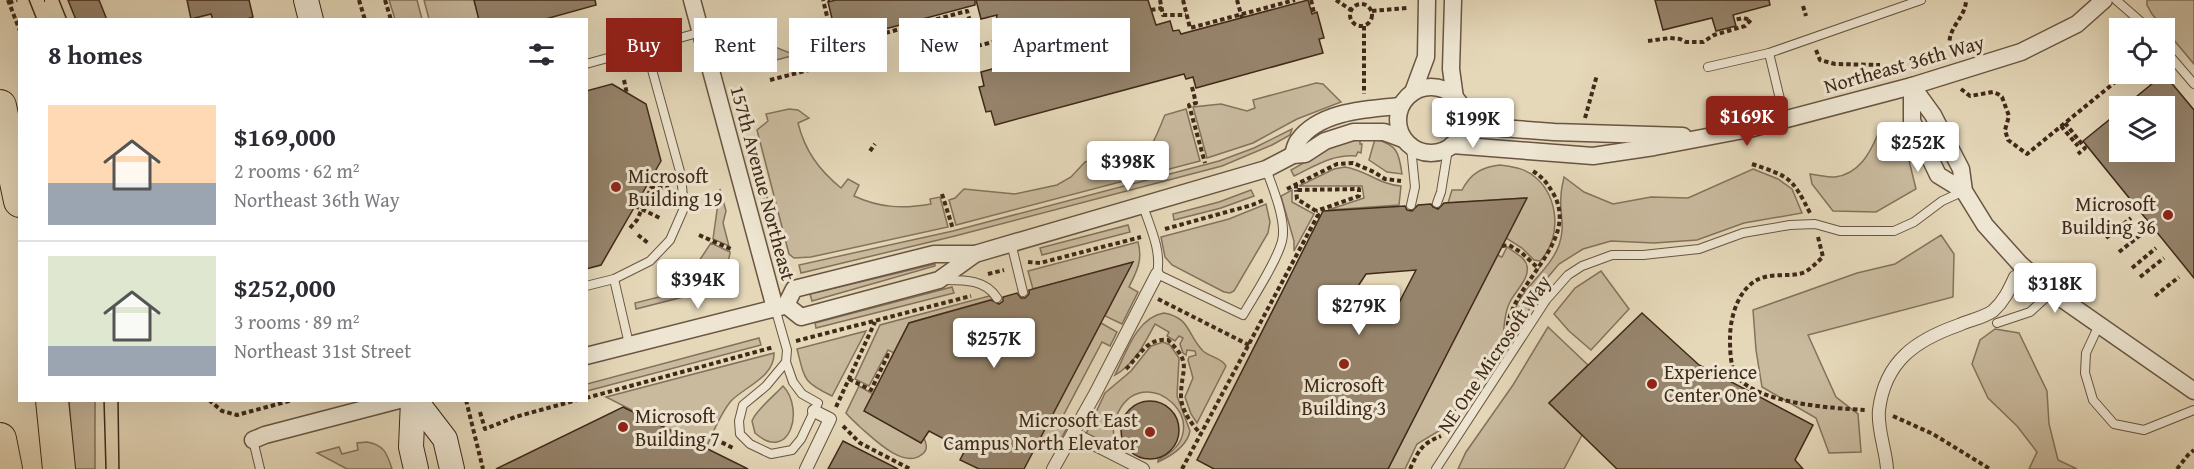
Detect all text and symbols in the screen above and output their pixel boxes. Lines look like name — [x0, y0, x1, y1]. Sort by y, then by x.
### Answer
chip: Buy — [606, 18, 682, 72]
chip: Rent — [694, 18, 777, 72]
chip: Filters — [789, 18, 887, 72]
chip: New — [899, 18, 980, 72]
chip: Apartment — [992, 18, 1130, 72]
map controls — [2109, 18, 2175, 162]
button: locate — [2109, 18, 2175, 84]
street label: Northeast 36th Way — [1820, 27, 1988, 100]
text: 8 homes — [48, 35, 143, 74]
icon: filters — [525, 38, 558, 71]
street label: 157th Avenue Northeast — [723, 82, 804, 284]
pin: $169K — [1705, 96, 1789, 147]
button: layers — [2109, 96, 2175, 162]
pin: $199K — [1431, 98, 1515, 149]
text: $169K — [1720, 101, 1774, 130]
text: $199K — [1446, 103, 1500, 132]
text: $169,000 — [234, 117, 336, 156]
pin: $252K — [1876, 122, 1960, 173]
text: $252K — [1891, 127, 1945, 156]
icon: home — [96, 129, 168, 201]
pin: $398K — [1086, 141, 1170, 192]
text: $398K — [1101, 146, 1155, 175]
text: 2 rooms · 62 m² — [234, 156, 360, 185]
place label: Microsoft Building 19 — [628, 161, 723, 213]
marker: Microsoft Building 19 — [609, 180, 623, 194]
text: Northeast 36th Way — [234, 185, 400, 214]
place label: Microsoft Building 36 — [2061, 189, 2156, 241]
marker: Microsoft Building 36 — [2161, 208, 2175, 222]
pin: $394K — [656, 259, 740, 310]
pin: $318K — [2013, 263, 2097, 314]
text: $394K — [671, 264, 725, 293]
text: $252,000 — [234, 268, 336, 307]
text: $318K — [2028, 268, 2082, 297]
street label: NE One Microsoft Way — [1430, 269, 1557, 439]
icon: home — [96, 280, 168, 352]
pin: $279K — [1317, 285, 1401, 336]
text: $279K — [1332, 290, 1386, 319]
text: 3 rooms · 89 m² — [234, 307, 360, 336]
pin: $257K — [952, 318, 1036, 369]
text: $257K — [967, 323, 1021, 352]
text: Northeast 31st Street — [234, 336, 411, 365]
marker: Microsoft Building 3 — [1337, 357, 1351, 371]
place label: Experience Center One — [1664, 357, 1757, 409]
place label: Microsoft Building 3 — [1302, 370, 1386, 422]
marker: Experience Center One — [1645, 377, 1659, 391]
place label: Microsoft Building 7 — [635, 401, 720, 453]
place label: Microsoft East Campus North Elevator — [944, 405, 1138, 457]
marker: Microsoft Building 7 — [616, 420, 630, 434]
marker: Microsoft East Campus North Elevator — [1143, 425, 1157, 439]

